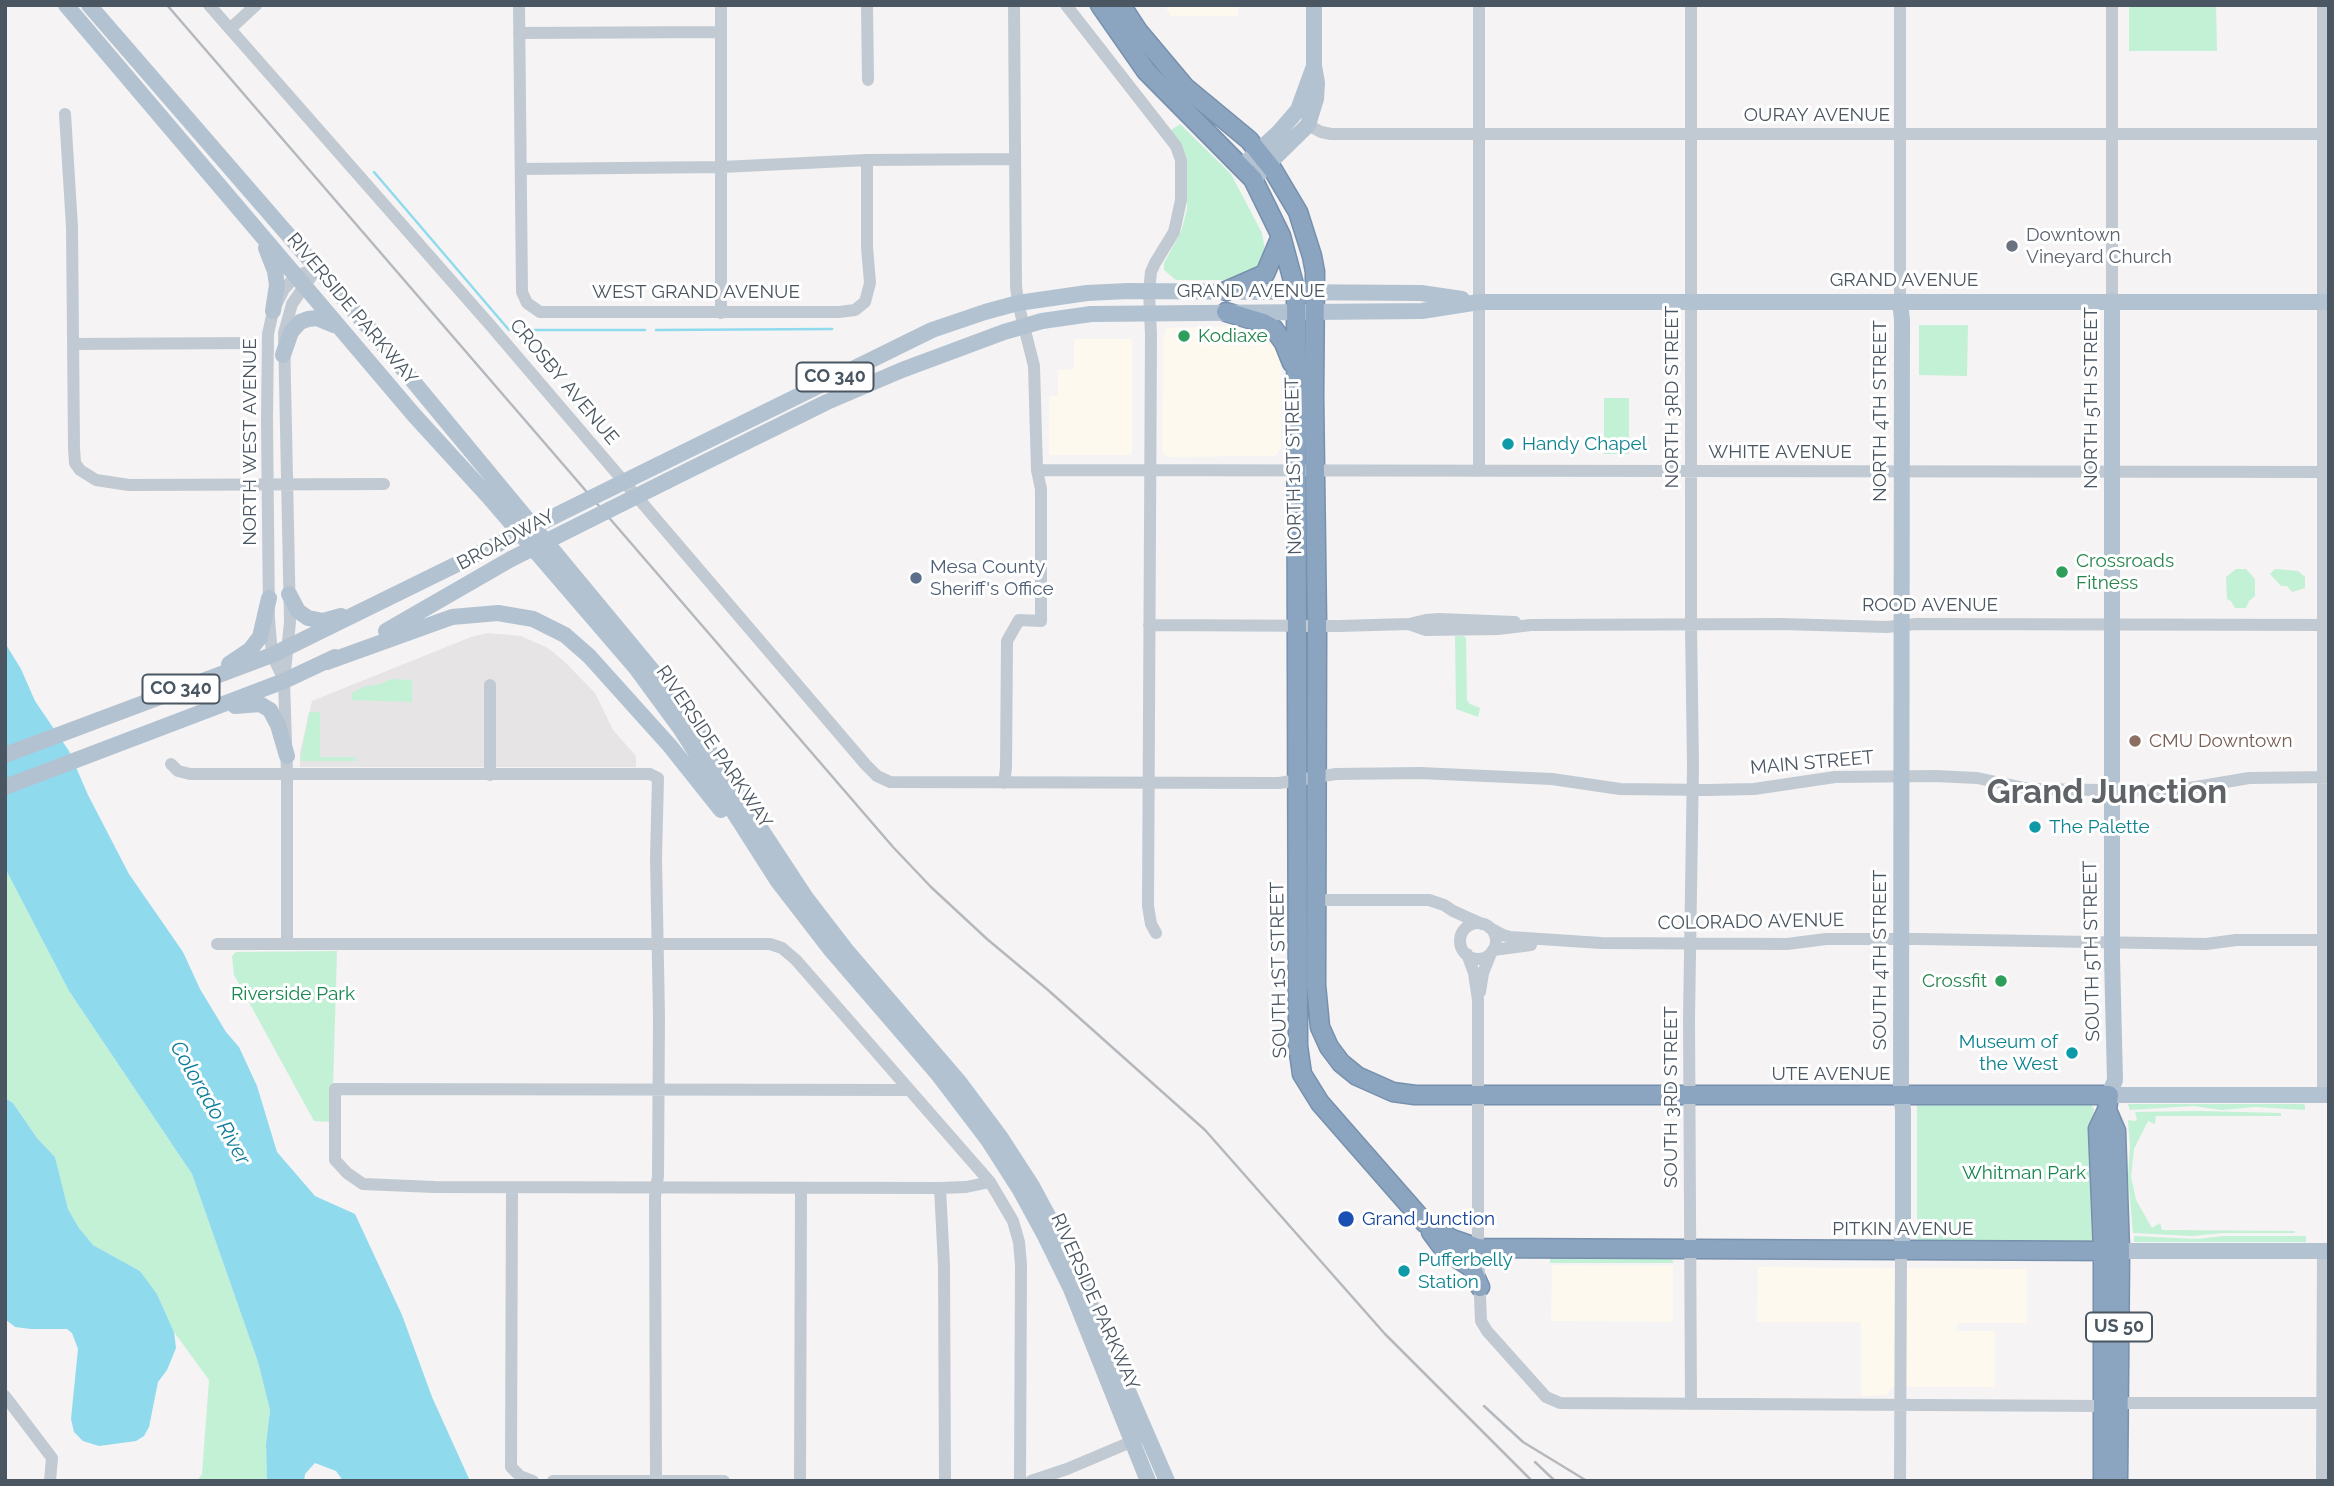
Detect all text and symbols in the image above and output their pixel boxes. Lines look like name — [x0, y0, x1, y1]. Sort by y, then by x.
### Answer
street label: OURAY AVENUE — [1744, 104, 1890, 126]
place label: Downtown Vineyard Church — [2026, 224, 2172, 268]
street label: RIVERSIDE PARKWAY — [282, 228, 422, 390]
marker: Downtown Vineyard Church — [2004, 238, 2020, 254]
street label: GRAND AVENUE — [1830, 269, 1978, 291]
street label: GRAND AVENUE — [1177, 280, 1325, 302]
street label: WEST GRAND AVENUE — [592, 281, 800, 303]
street label: NORTH 3RD STREET — [1661, 306, 1683, 488]
street label: NORTH 5TH STREET — [2080, 307, 2102, 489]
street label: CROSBY AVENUE — [505, 314, 623, 450]
street label: NORTH 4TH STREET — [1869, 320, 1891, 502]
place label: Kodiaxe — [1198, 325, 1268, 347]
marker: Kodiaxe — [1176, 328, 1192, 344]
street label: NORTH WEST AVENUE — [239, 338, 261, 546]
road number: CO 340 — [796, 362, 874, 391]
street label: NORTH 1ST STREET — [1281, 377, 1307, 555]
place label: Handy Chapel — [1522, 433, 1647, 455]
marker: Handy Chapel — [1500, 436, 1516, 452]
street label: WHITE AVENUE — [1708, 441, 1852, 463]
street label: BROADWAY — [453, 505, 559, 575]
place label: Crossroads Fitness — [2076, 550, 2174, 594]
place label: Mesa County Sheriff's Office — [930, 556, 1054, 600]
marker: Crossroads Fitness — [2054, 564, 2070, 580]
marker: Mesa County Sheriff's Office — [908, 570, 924, 586]
street label: ROOD AVENUE — [1862, 594, 1998, 616]
street label: RIVERSIDE PARKWAY — [651, 661, 777, 833]
road number: CO 340 — [142, 674, 220, 704]
place label: CMU Downtown — [2149, 730, 2293, 752]
marker: CMU Downtown — [2127, 733, 2143, 749]
street label: MAIN STREET — [1749, 746, 1875, 780]
district label: Grand Junction — [1987, 773, 2227, 813]
place label: The Palette — [2049, 816, 2150, 838]
marker: The Palette — [2027, 819, 2043, 835]
street label: SOUTH 5TH STREET — [2079, 860, 2105, 1042]
street label: SOUTH 4TH STREET — [1869, 870, 1891, 1050]
street label: SOUTH 1ST STREET — [1266, 881, 1292, 1059]
street label: COLORADO AVENUE — [1658, 909, 1844, 935]
place label: Crossfit — [1922, 970, 1987, 992]
marker: Crossfit — [1993, 973, 2009, 989]
park label: Riverside Park — [231, 983, 355, 1005]
street label: SOUTH 3RD STREET — [1660, 1006, 1682, 1188]
place label: Museum of the West — [1959, 1031, 2058, 1075]
water label: Colorado River — [164, 1037, 256, 1169]
marker: Museum of the West — [2064, 1045, 2080, 1061]
street label: UTE AVENUE — [1771, 1063, 1891, 1085]
park label: Whitman Park — [1962, 1162, 2086, 1184]
place label: Grand Junction — [1362, 1208, 1495, 1230]
marker: Grand Junction — [1336, 1209, 1356, 1229]
street label: RIVERSIDE PARKWAY — [1046, 1210, 1144, 1394]
street label: PITKIN AVENUE — [1832, 1218, 1974, 1240]
place label: Pufferbelly Station — [1418, 1249, 1513, 1293]
marker: Pufferbelly Station — [1396, 1263, 1412, 1279]
road number: US 50 — [2086, 1312, 2152, 1342]

